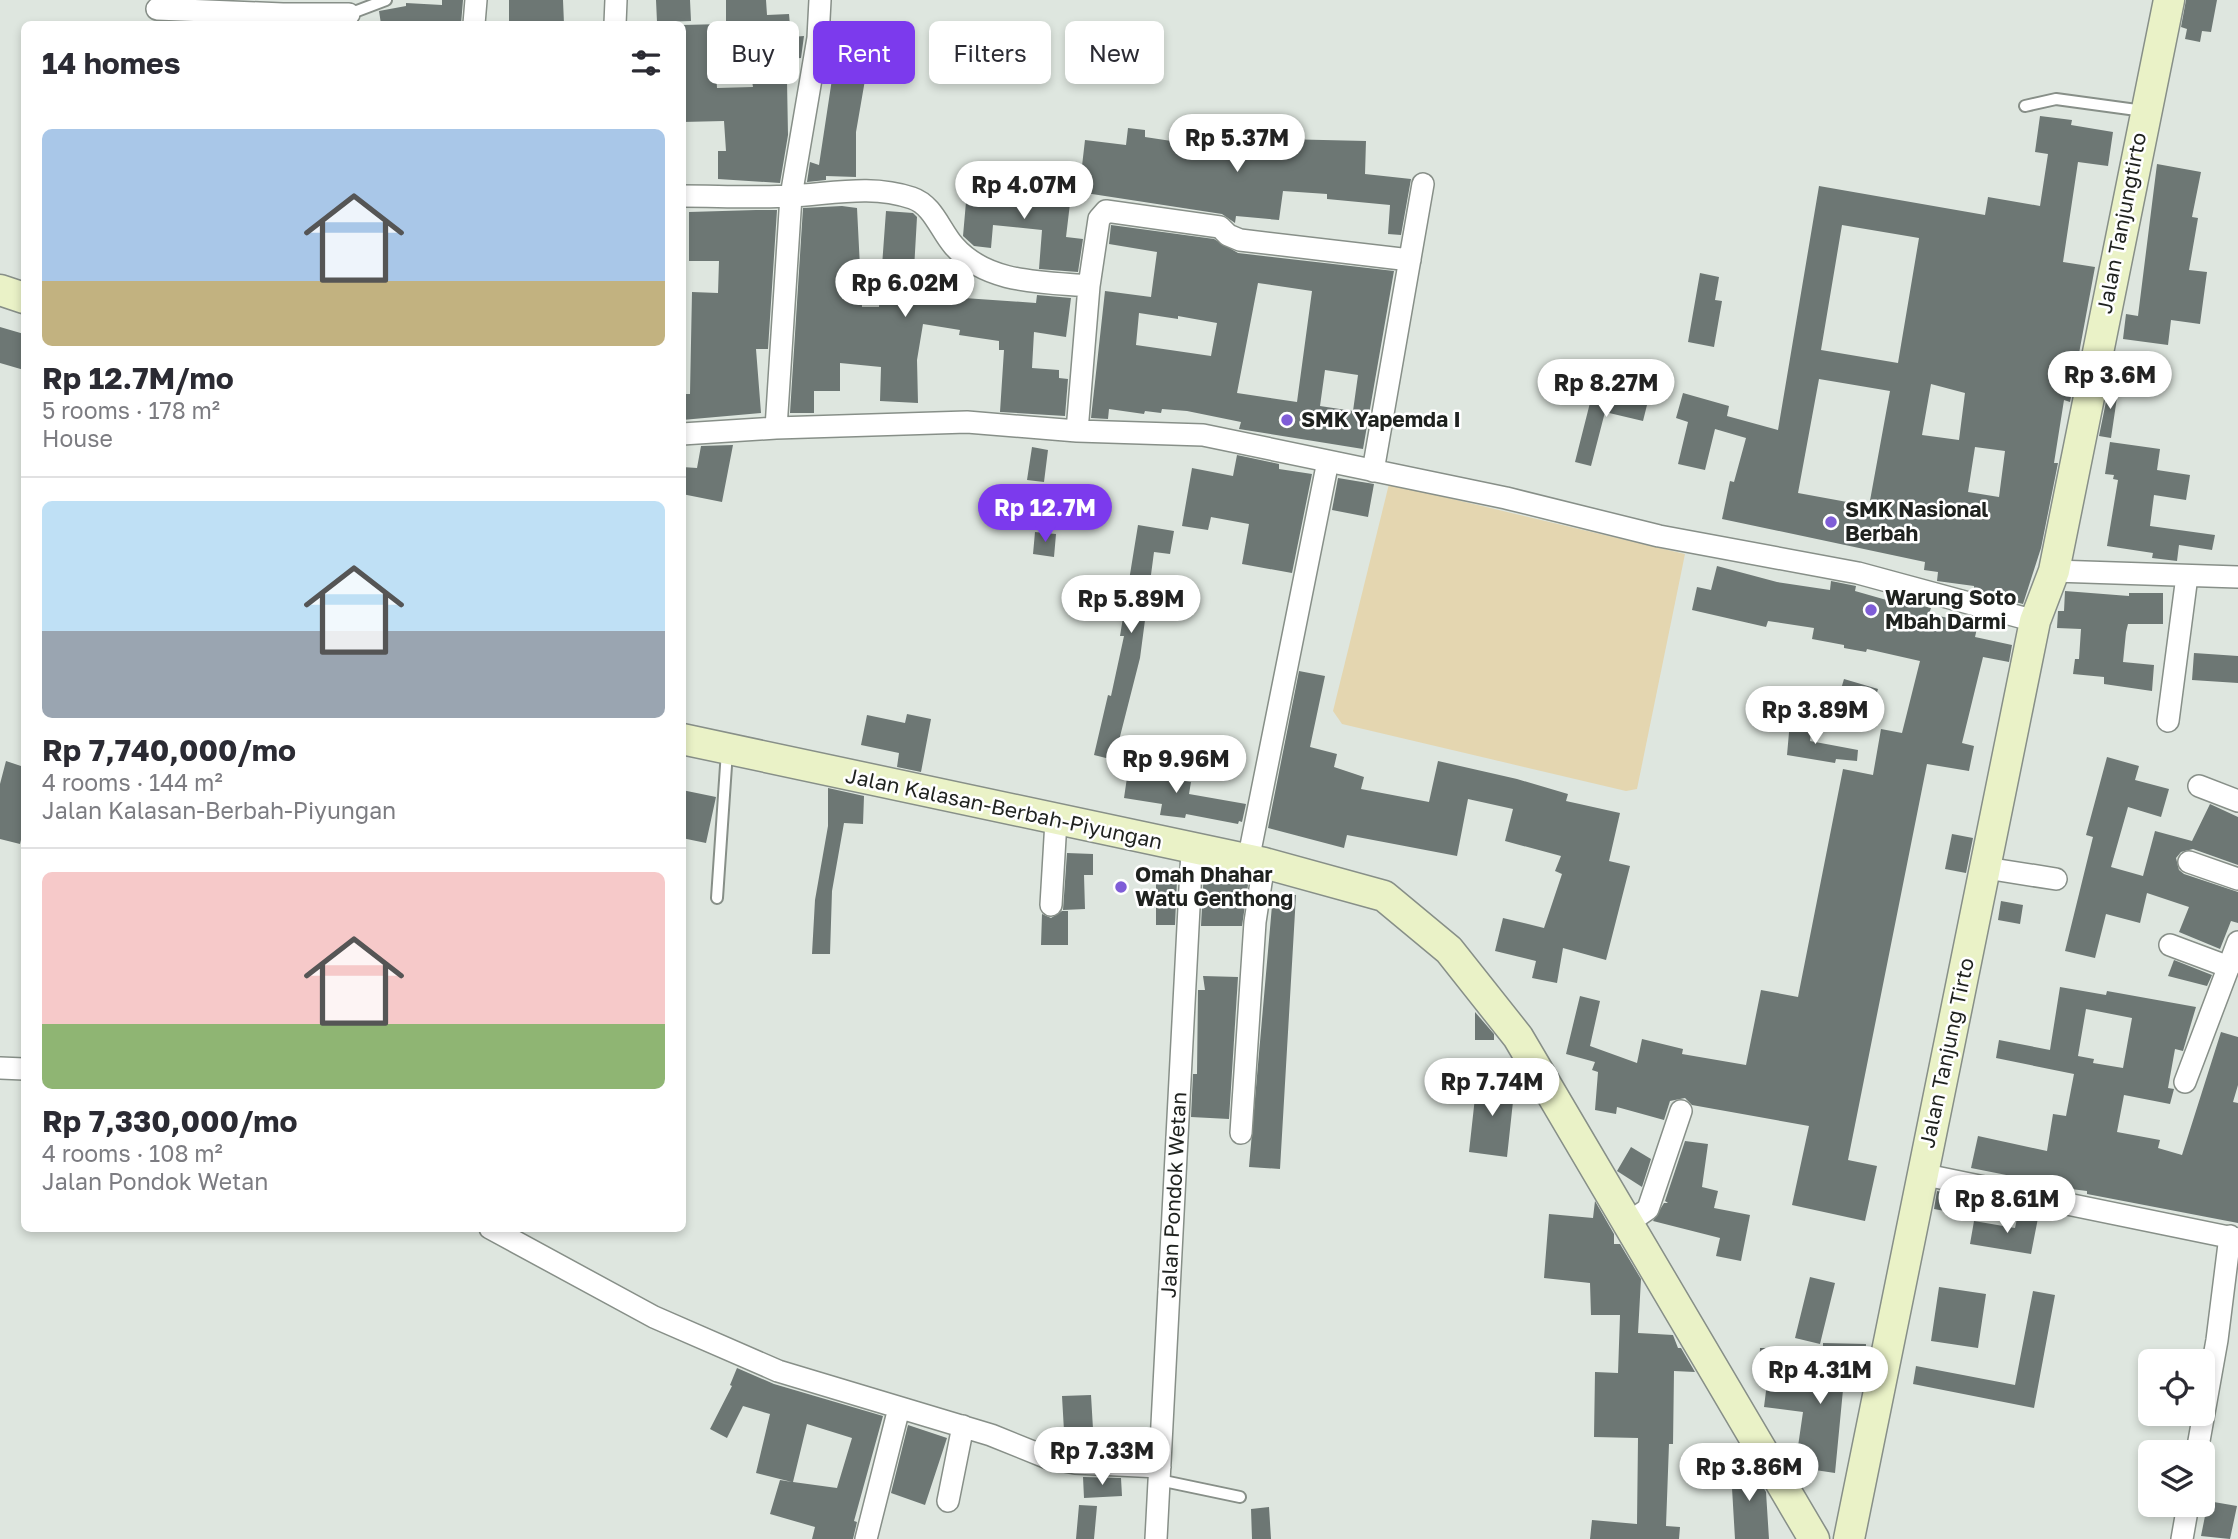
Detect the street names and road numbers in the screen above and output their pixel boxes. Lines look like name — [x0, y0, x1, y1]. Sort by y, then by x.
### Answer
street label: Jalan Tanjungtirto — [2091, 130, 2151, 316]
street label: Jalan Kalasan-Berbah-Piyungan — [843, 762, 1165, 854]
street label: Jalan Tanjung Tirto — [1913, 955, 1979, 1150]
street label: Jalan Pondok Wetan — [1155, 1091, 1191, 1299]

